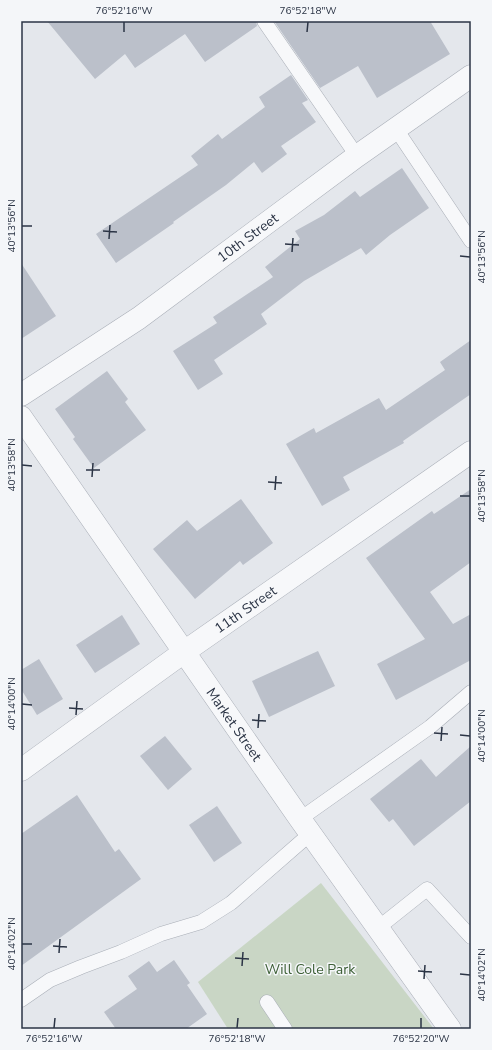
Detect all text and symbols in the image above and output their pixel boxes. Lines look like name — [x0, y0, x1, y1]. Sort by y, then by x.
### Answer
text: 76°52'16"W — [96, 4, 152, 18]
text: 76°52'18"W — [280, 4, 336, 18]
text: 40°13'56"N — [5, 199, 19, 253]
street label: 10th Street — [213, 209, 282, 267]
text: 40°13'56"N — [475, 230, 489, 284]
text: 40°13'58"N — [5, 438, 19, 492]
text: 40°13'58"N — [475, 469, 489, 523]
street label: 11th Street — [211, 581, 280, 638]
text: 40°14'00"N — [5, 677, 19, 731]
street label: Market Street — [202, 684, 266, 765]
text: 40°14'00"N — [475, 709, 489, 763]
text: 40°14'02"N — [5, 917, 19, 971]
text: 40°14'02"N — [475, 948, 489, 1002]
park label: Will Cole Park — [265, 960, 356, 979]
text: 76°52'16"W — [26, 1032, 82, 1046]
text: 76°52'18"W — [209, 1032, 265, 1046]
text: 76°52'20"W — [393, 1032, 449, 1046]

